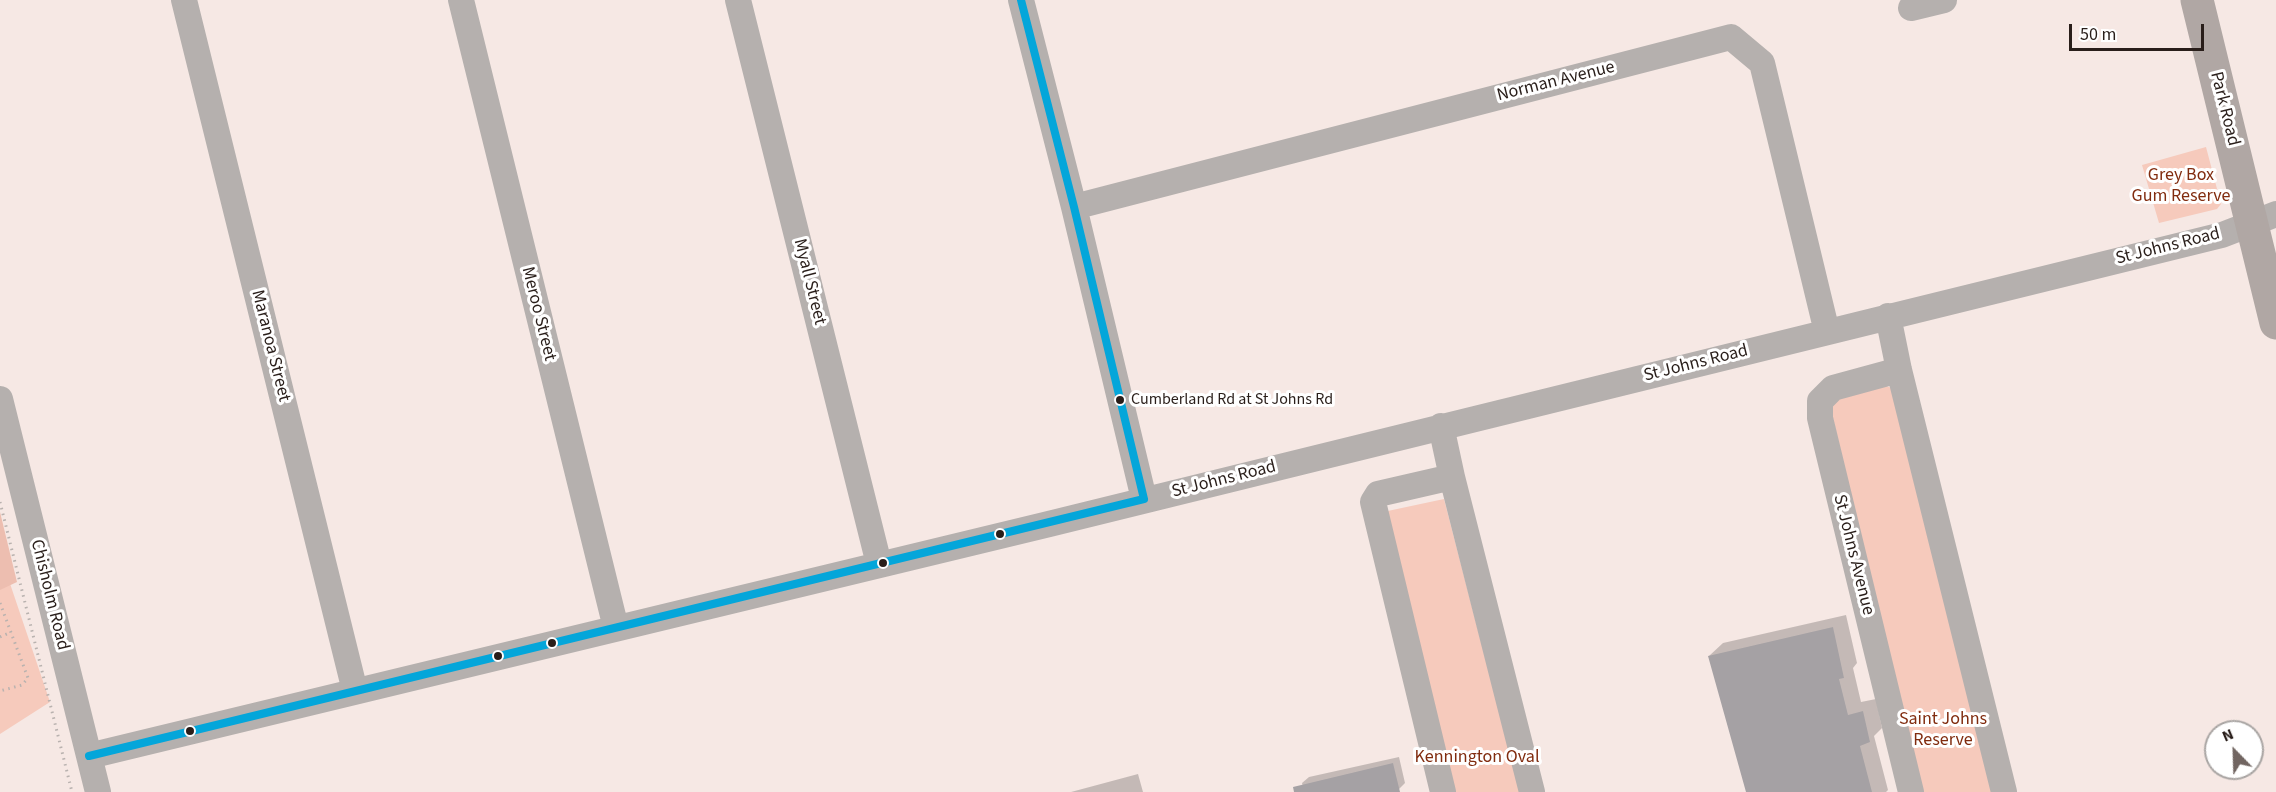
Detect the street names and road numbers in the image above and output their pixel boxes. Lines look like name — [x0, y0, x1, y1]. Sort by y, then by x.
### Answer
street label: Norman Avenue — [1495, 57, 1617, 107]
street label: Park Road — [2204, 70, 2244, 148]
street label: St Johns Road — [2114, 224, 2222, 270]
street label: Myall Street — [788, 237, 830, 327]
street label: Meroo Street — [516, 265, 560, 363]
street label: Maranoa Street — [246, 288, 294, 404]
street label: St Johns Road — [1642, 341, 1750, 387]
street label: St Johns Road — [1170, 457, 1278, 503]
street label: St Johns Avenue — [1828, 492, 1878, 618]
street label: Chisholm Road — [25, 537, 73, 653]

